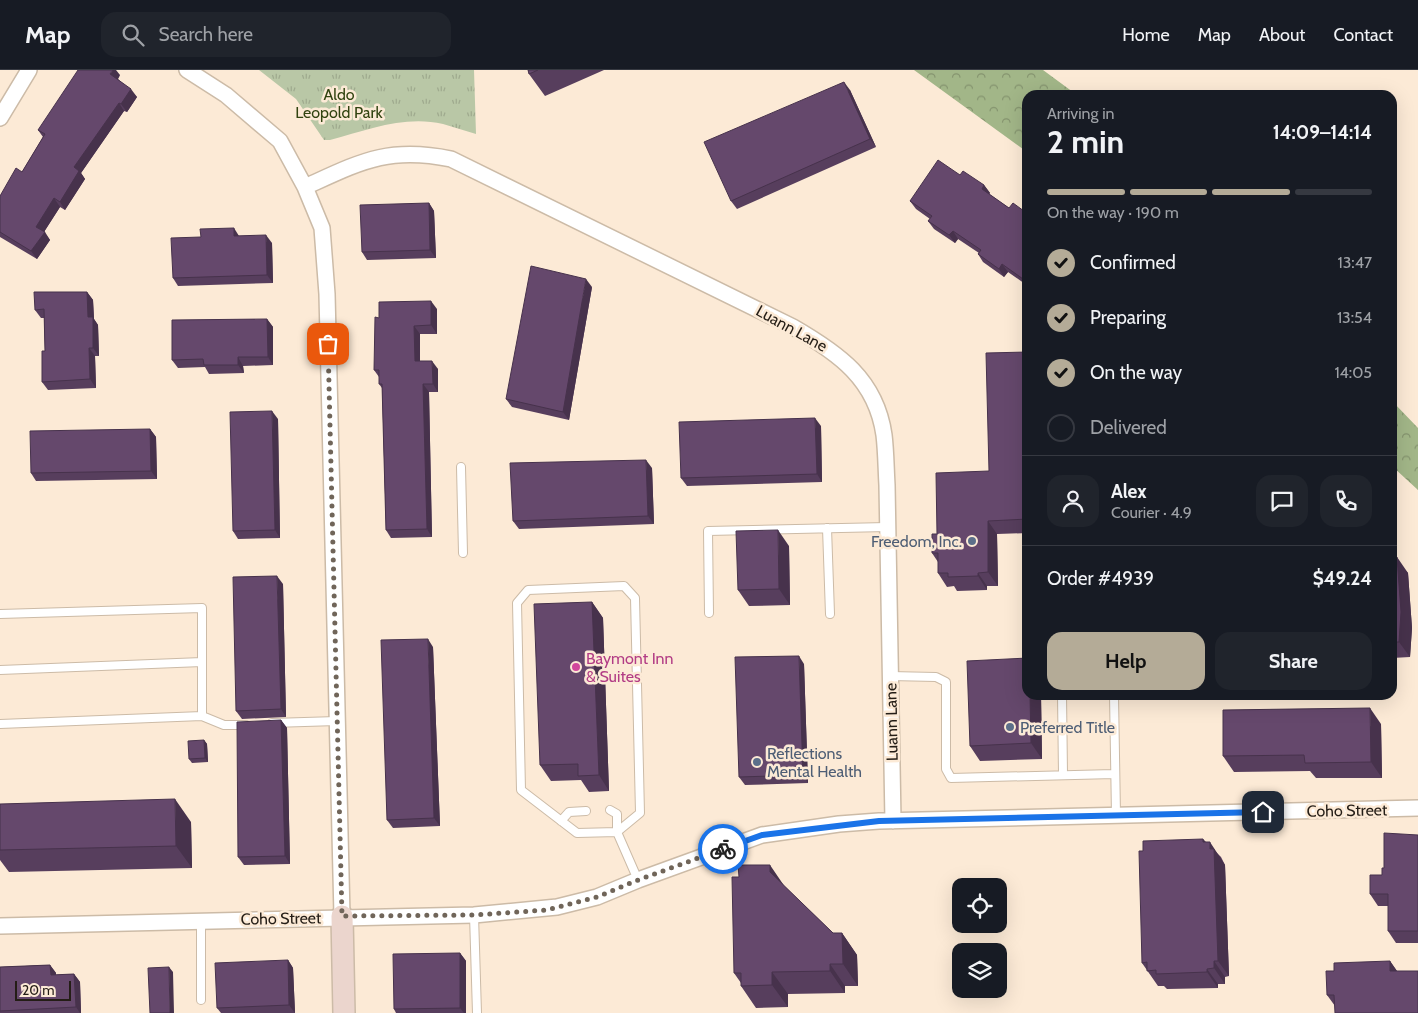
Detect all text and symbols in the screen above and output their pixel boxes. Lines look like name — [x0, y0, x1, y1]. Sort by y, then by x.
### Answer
search box — [101, 12, 451, 57]
text: Map — [25, 20, 71, 49]
icon: search — [119, 21, 147, 49]
text: Search here — [159, 23, 253, 46]
text: Home — [1122, 24, 1170, 46]
text: Map — [1198, 24, 1231, 46]
text: About — [1259, 24, 1305, 46]
text: Contact — [1333, 24, 1393, 46]
park label: Aldo Leopold Park — [295, 85, 384, 122]
text: Arriving in — [1047, 104, 1114, 123]
text: 14:09–14:14 — [1273, 121, 1372, 144]
text: 2 min — [1047, 122, 1124, 161]
text: On the way · 190 m — [1047, 203, 1179, 222]
icon: check — [1047, 249, 1075, 277]
text: Confirmed — [1090, 251, 1176, 274]
text: 13:47 — [1338, 253, 1372, 272]
street label: Luann Lane — [753, 301, 831, 356]
icon: check — [1047, 304, 1075, 332]
text: Preparing — [1090, 306, 1166, 329]
text: 13:54 — [1337, 308, 1372, 327]
pin — [307, 323, 349, 365]
icon: bag — [314, 330, 342, 358]
icon: check — [1047, 359, 1075, 387]
text: On the way — [1090, 361, 1182, 384]
text: 14:05 — [1334, 363, 1372, 382]
text: Delivered — [1090, 416, 1167, 439]
button: person — [1047, 475, 1099, 527]
button: chat — [1256, 475, 1308, 527]
button: phone — [1320, 475, 1372, 527]
text: Alex — [1111, 480, 1147, 503]
text: Courier · 4.9 — [1111, 503, 1192, 522]
place label: Freedom, Inc. — [871, 532, 962, 551]
marker: Freedom, Inc. — [966, 535, 978, 547]
text: Order #4939 — [1047, 567, 1154, 590]
text: $49.24 — [1313, 567, 1372, 590]
button: Help — [1047, 632, 1205, 690]
button: Share — [1215, 632, 1372, 690]
place label: Baymont Inn & Suites — [586, 649, 674, 686]
marker: Baymont Inn & Suites — [570, 661, 582, 673]
street label: Luann Lane — [881, 683, 902, 761]
place label: Preferred Title — [1020, 718, 1115, 737]
marker: Preferred Title — [1004, 721, 1016, 733]
place label: Reflections Mental Health — [767, 744, 862, 781]
marker: Reflections Mental Health — [751, 756, 763, 768]
pin — [1242, 791, 1284, 833]
icon: home — [1249, 798, 1277, 826]
street label: Coho Street — [1307, 800, 1388, 821]
courier — [698, 824, 748, 874]
icon: bike — [709, 835, 737, 863]
map controls — [952, 878, 1007, 998]
button: locate — [952, 878, 1007, 933]
street label: Coho Street — [241, 908, 322, 929]
button: layers — [952, 943, 1007, 998]
scale bar — [15, 978, 71, 1001]
text: 20 m — [22, 981, 55, 999]

